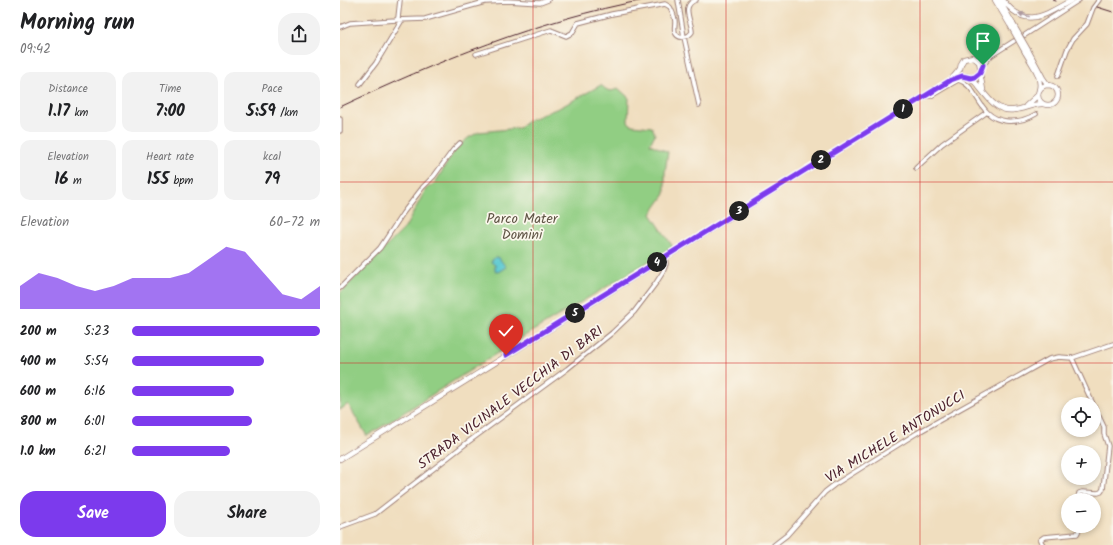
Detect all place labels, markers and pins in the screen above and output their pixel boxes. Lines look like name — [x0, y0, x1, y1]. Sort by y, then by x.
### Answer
pin — [966, 24, 1000, 65]
pin: 1 — [893, 99, 913, 119]
pin: 2 — [811, 150, 831, 170]
pin: 3 — [729, 201, 749, 221]
pin: 4 — [647, 252, 667, 272]
pin: 5 — [565, 303, 585, 323]
pin — [489, 314, 523, 355]

